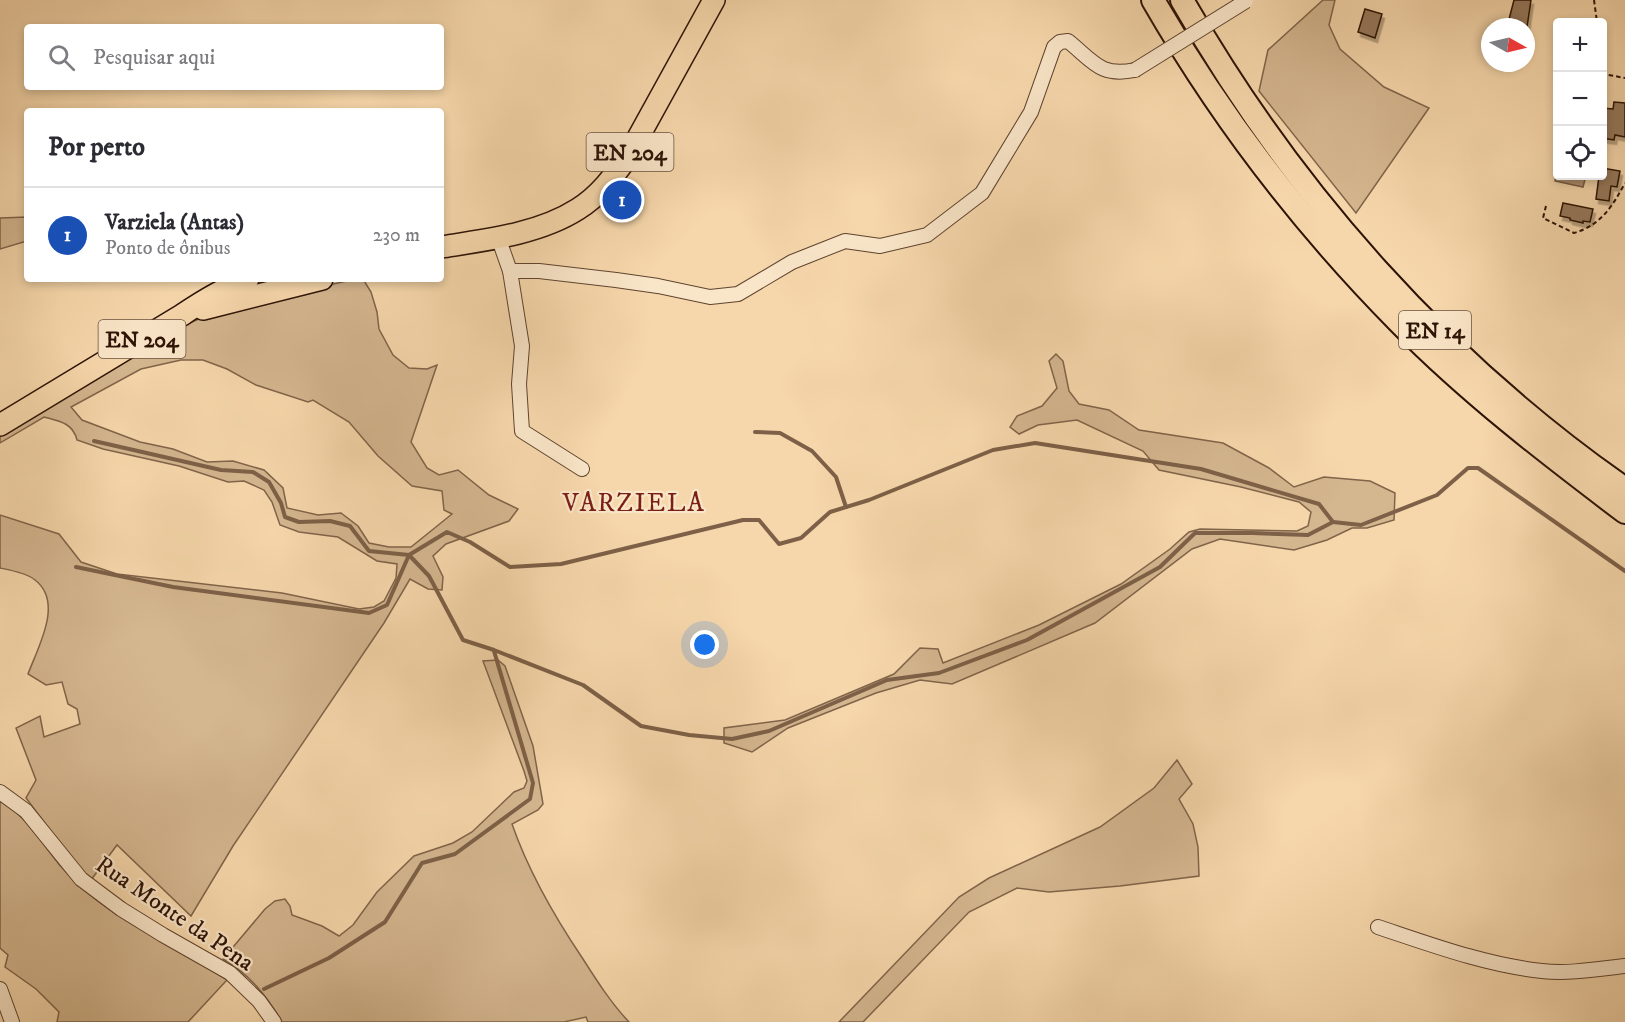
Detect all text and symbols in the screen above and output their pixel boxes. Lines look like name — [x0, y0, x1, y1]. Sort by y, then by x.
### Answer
north arrow — [1481, 18, 1535, 72]
map controls — [1553, 18, 1607, 180]
button: + — [1553, 18, 1607, 72]
search box — [24, 24, 444, 90]
icon: search — [45, 41, 78, 74]
text: Pesquisar aqui — [93, 44, 215, 71]
button: − — [1553, 72, 1607, 126]
button: locate — [1553, 126, 1607, 180]
text: Por perto — [48, 131, 145, 164]
road number: EN 204 — [586, 133, 674, 171]
pin: 1 — [602, 178, 642, 222]
text: Varziela (Antas) — [105, 209, 244, 236]
text: 1 — [64, 223, 71, 248]
text: 230 m — [373, 223, 420, 248]
text: Ponto de ônibus — [105, 236, 230, 261]
road number: EN 14 — [1399, 311, 1471, 349]
road number: EN 204 — [98, 320, 186, 358]
district label: VARZIELA — [562, 487, 705, 520]
your location — [690, 630, 719, 659]
street label: Rua Monte da Pena — [89, 850, 260, 978]

